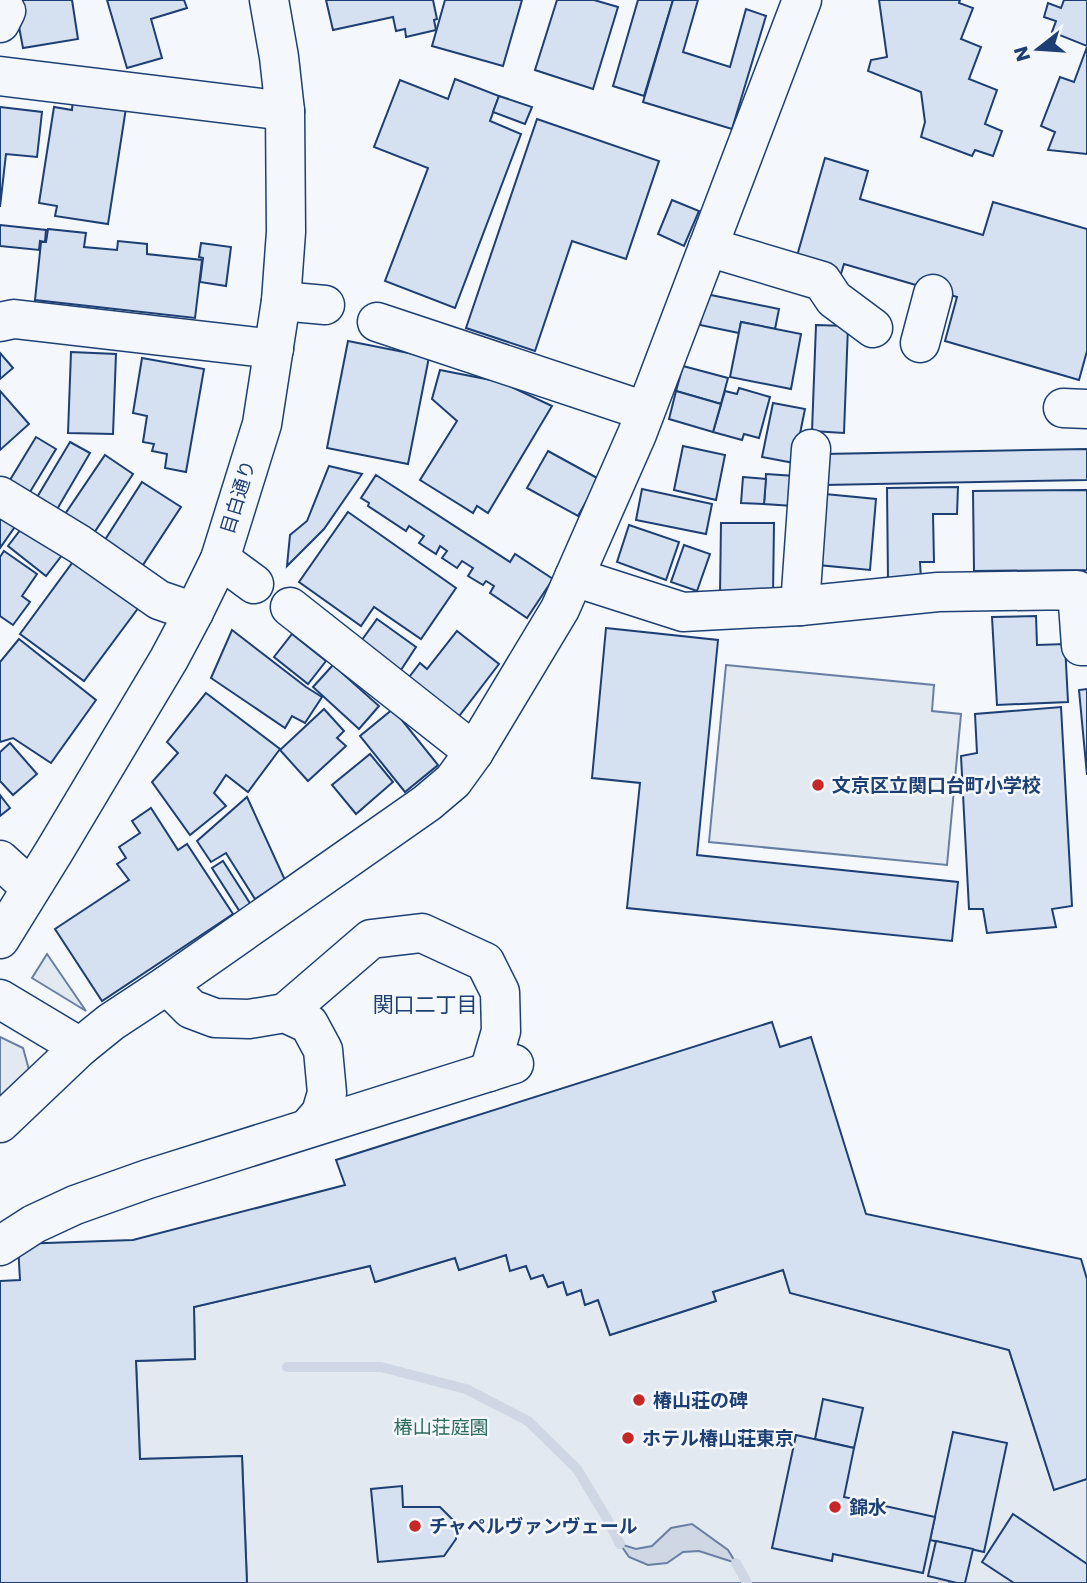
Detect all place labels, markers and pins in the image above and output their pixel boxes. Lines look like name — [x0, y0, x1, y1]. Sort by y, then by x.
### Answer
place label: 文京区立関口台町小学校 — [832, 772, 1041, 799]
marker: 文京区立関口台町小学校 — [810, 777, 826, 793]
place label: 椿山荘の碑 — [653, 1387, 748, 1414]
marker: 椿山荘の碑 — [631, 1392, 647, 1408]
place label: ホテル椿山荘東京 — [642, 1425, 794, 1452]
marker: ホテル椿山荘東京 — [620, 1430, 636, 1446]
place label: 錦水 — [849, 1494, 887, 1521]
marker: 錦水 — [827, 1499, 843, 1515]
place label: チャペルヴァンヴェール — [429, 1513, 638, 1540]
marker: チャペルヴァンヴェール — [407, 1518, 423, 1534]

